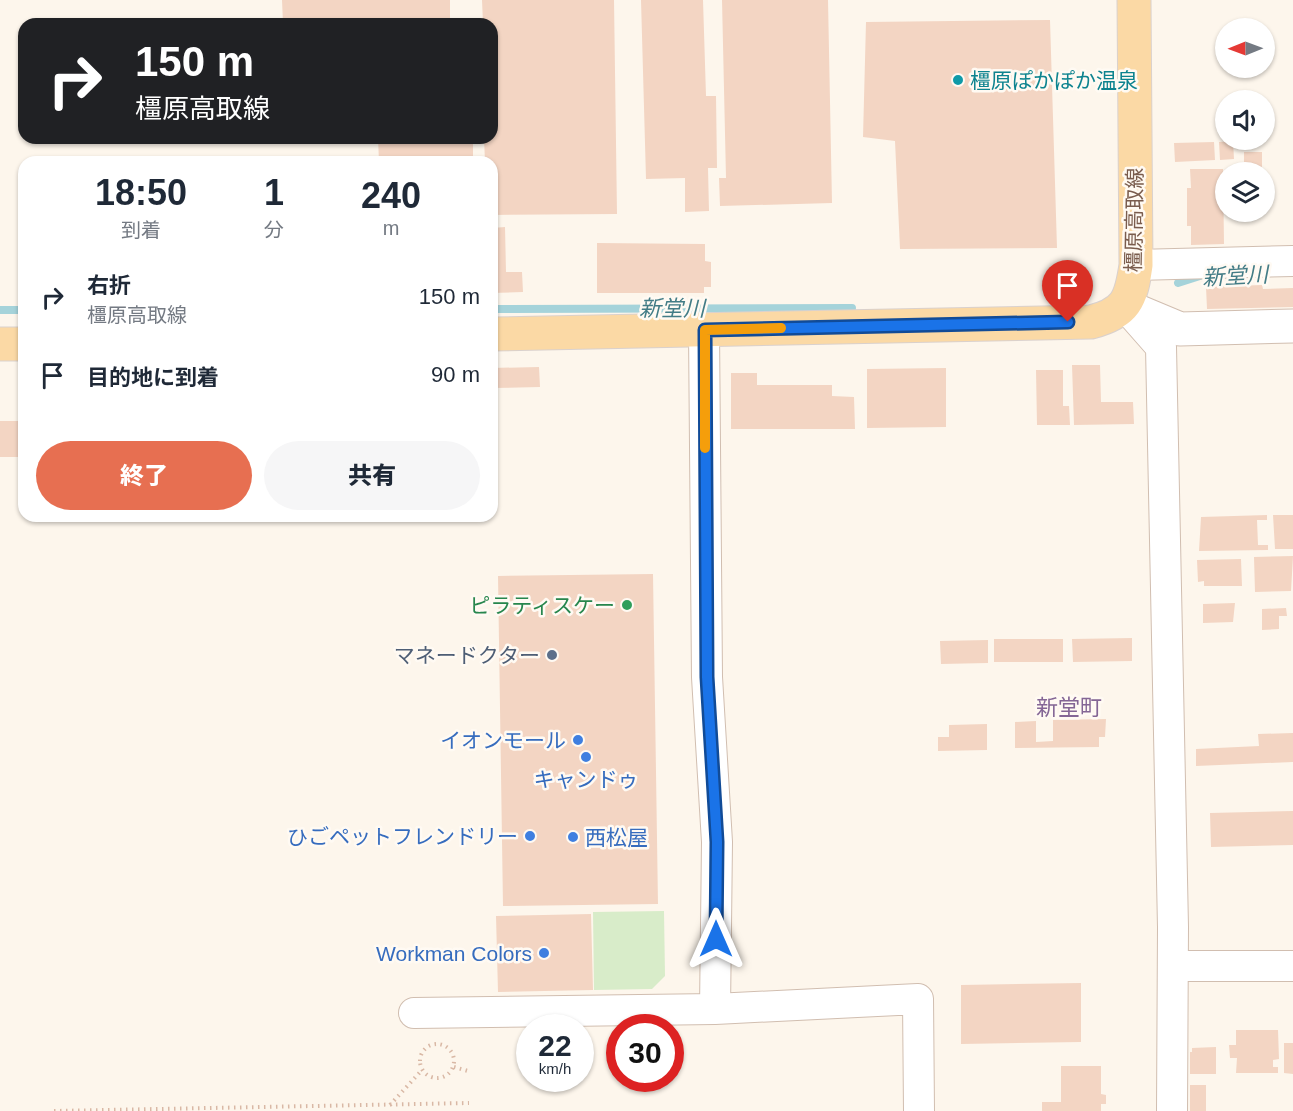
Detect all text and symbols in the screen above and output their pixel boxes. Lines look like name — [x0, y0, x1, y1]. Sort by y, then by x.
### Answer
north arrow — [1215, 18, 1275, 78]
map controls — [1215, 18, 1275, 222]
text: 150 m — [135, 38, 254, 85]
icon: right — [36, 42, 114, 120]
place label: 橿原ぽかぽか温泉 — [970, 69, 1138, 92]
marker: 橿原ぽかぽか温泉 — [951, 73, 965, 87]
button: sound — [1215, 90, 1275, 150]
text: 橿原高取線 — [135, 94, 270, 124]
button: layers — [1215, 162, 1275, 222]
street label: 橿原高取線 — [1122, 167, 1146, 273]
text: 18:50 — [95, 172, 187, 213]
text: 1 — [264, 172, 284, 213]
text: 240 — [361, 175, 421, 216]
text: m — [383, 217, 399, 239]
text: 到着 — [121, 219, 161, 241]
text: 分 — [264, 219, 284, 241]
pin — [1042, 260, 1093, 322]
water label: 新堂川 — [1201, 262, 1271, 290]
icon: arrive — [1051, 269, 1084, 302]
text: 右折 — [87, 273, 131, 298]
icon: right — [36, 281, 69, 314]
text: 150 m — [419, 284, 480, 309]
water label: 新堂川 — [639, 296, 707, 321]
text: 橿原高取線 — [87, 304, 187, 326]
icon: arrive — [36, 359, 69, 392]
text: 90 m — [431, 362, 480, 387]
text: 目的地に到着 — [87, 365, 219, 390]
button: 終了 — [36, 441, 252, 510]
button: 共有 — [264, 441, 480, 510]
place label: ピラティスケー — [469, 594, 615, 617]
marker: ピラティスケー — [620, 598, 634, 612]
place label: マネードクター — [394, 644, 540, 667]
marker: マネードクター — [545, 648, 559, 662]
district label: 新堂町 — [1036, 695, 1102, 720]
place label: イオンモール — [440, 729, 566, 752]
marker: イオンモール — [571, 733, 585, 747]
marker: キャンドゥ — [579, 750, 593, 764]
place label: キャンドゥ — [534, 768, 639, 791]
place label: ひごペットフレンドリー — [287, 825, 518, 848]
place label: 西松屋 — [585, 826, 648, 849]
marker: ひごペットフレンドリー — [523, 829, 537, 843]
marker: 西松屋 — [566, 830, 580, 844]
position arrow — [684, 907, 748, 971]
place label: Workman Colors — [376, 942, 532, 965]
marker: Workman Colors — [537, 946, 551, 960]
speed limit sign: 30 — [606, 1014, 684, 1092]
text: 22 — [538, 1029, 572, 1062]
text: km/h — [539, 1060, 571, 1077]

